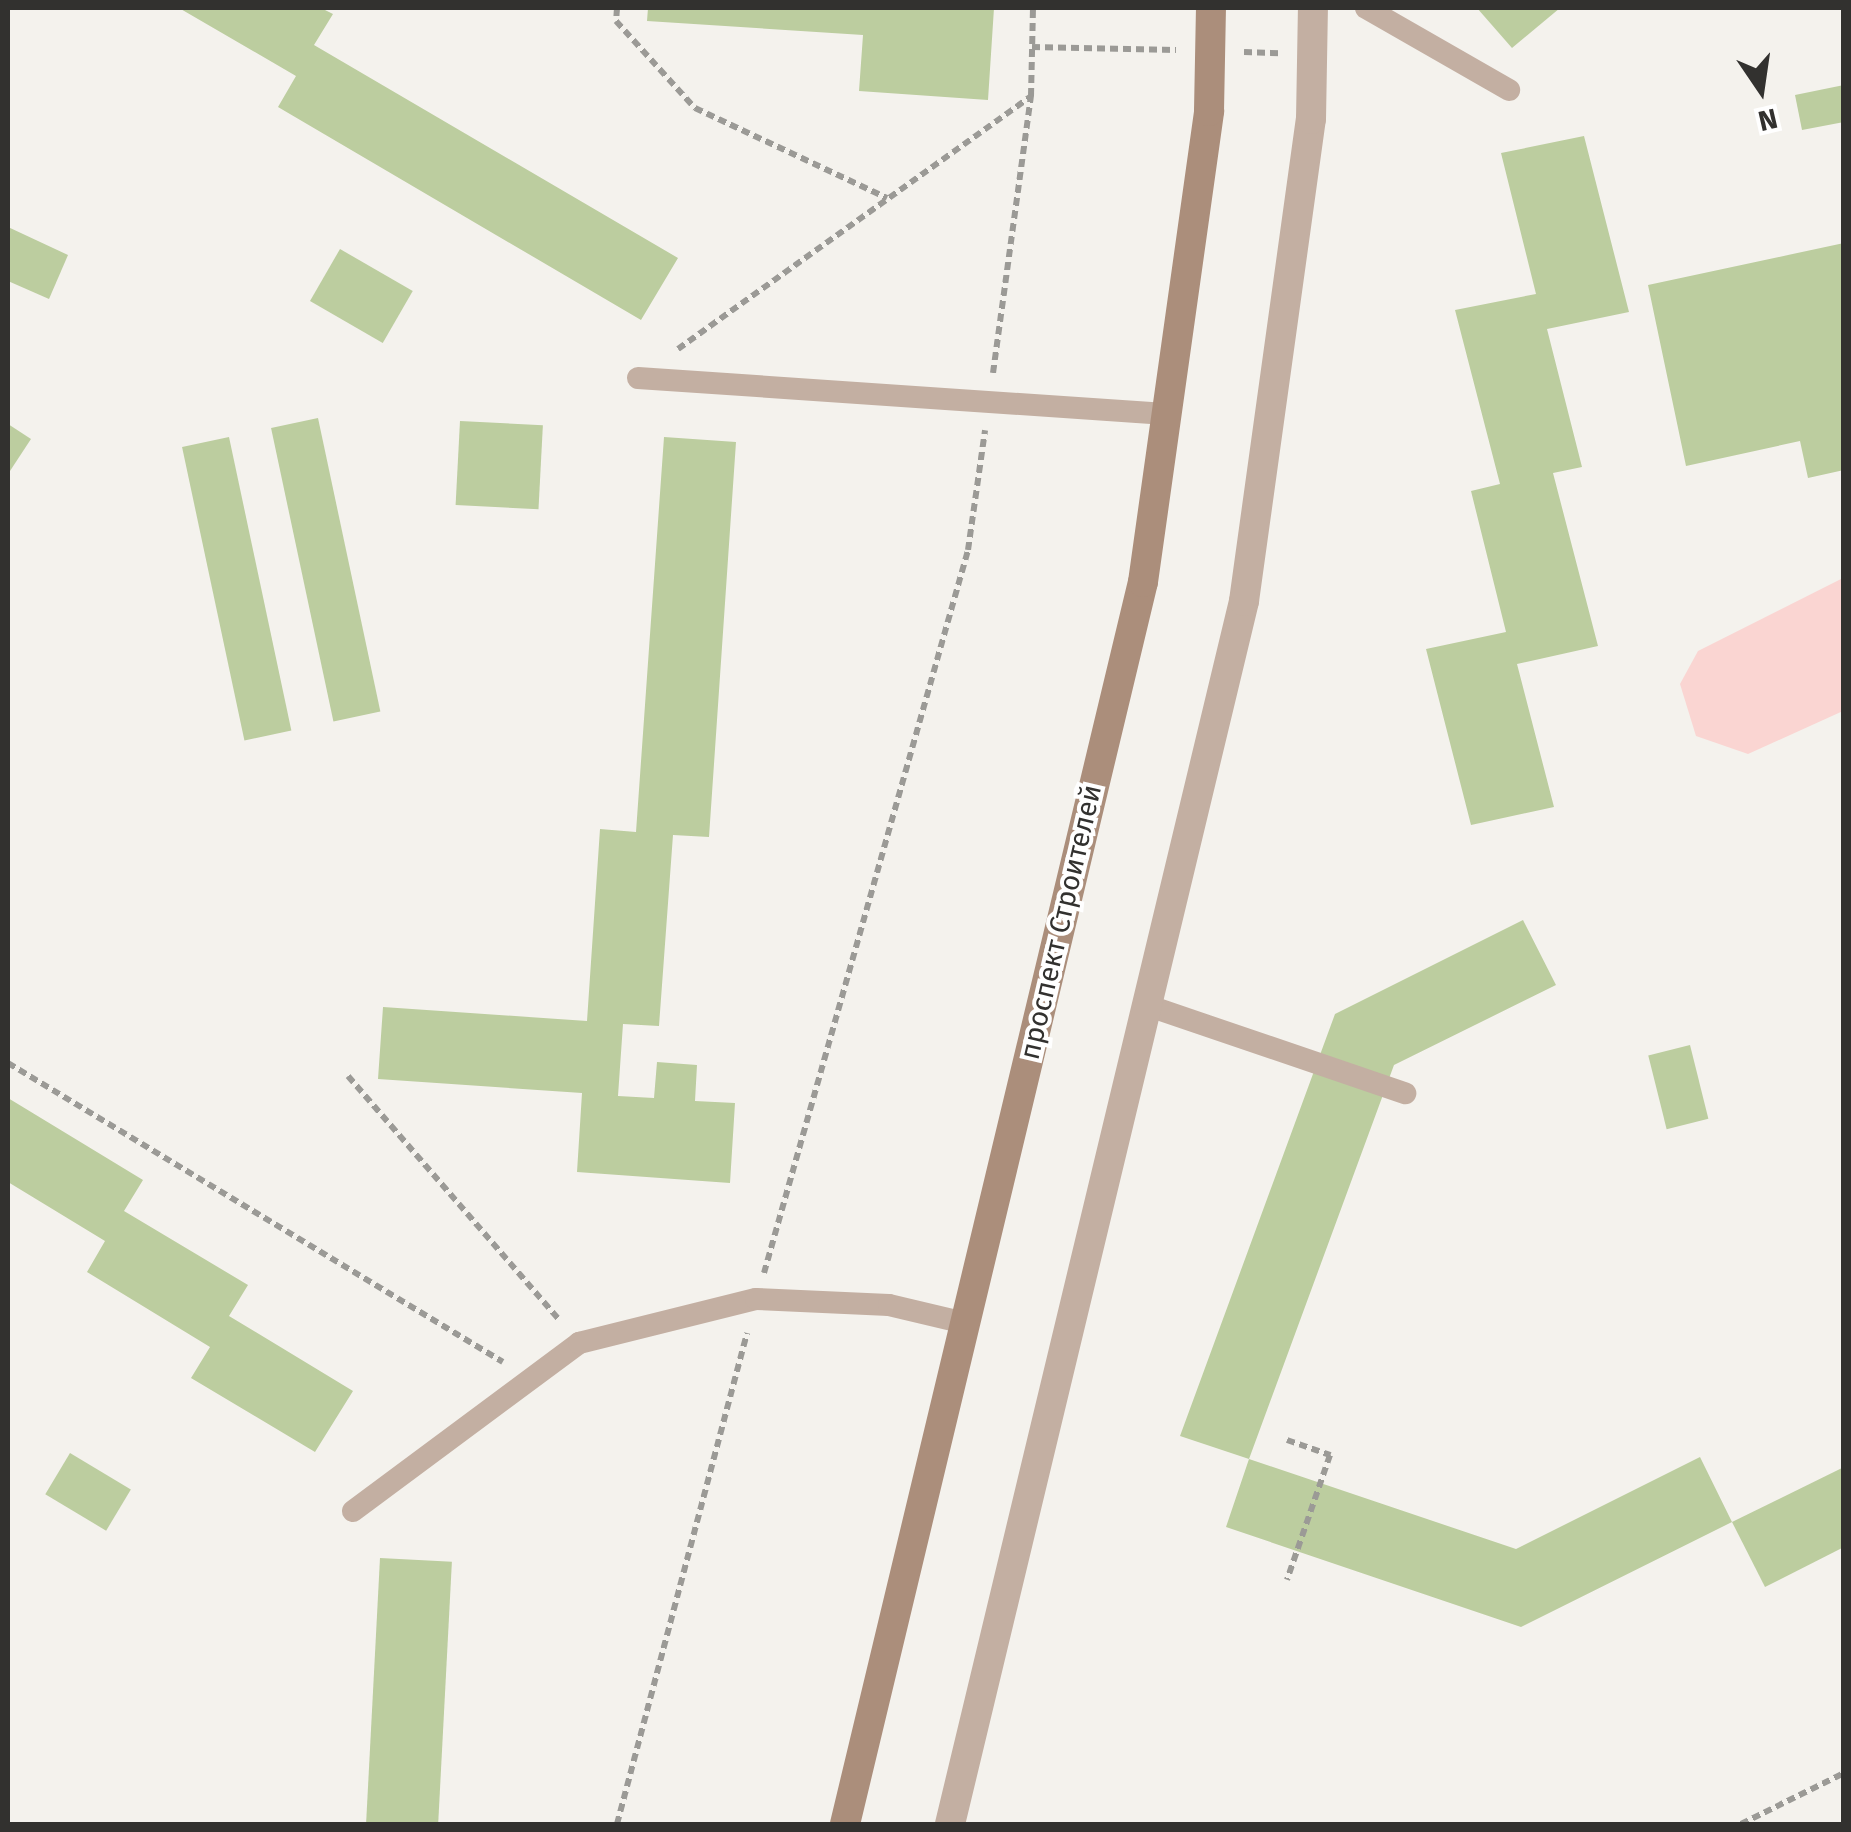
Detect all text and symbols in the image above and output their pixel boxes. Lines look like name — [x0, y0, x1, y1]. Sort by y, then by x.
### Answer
north arrow — [1711, 40, 1811, 140]
text: N — [1755, 102, 1781, 138]
street label: проспект Строителей — [1013, 781, 1109, 1063]

